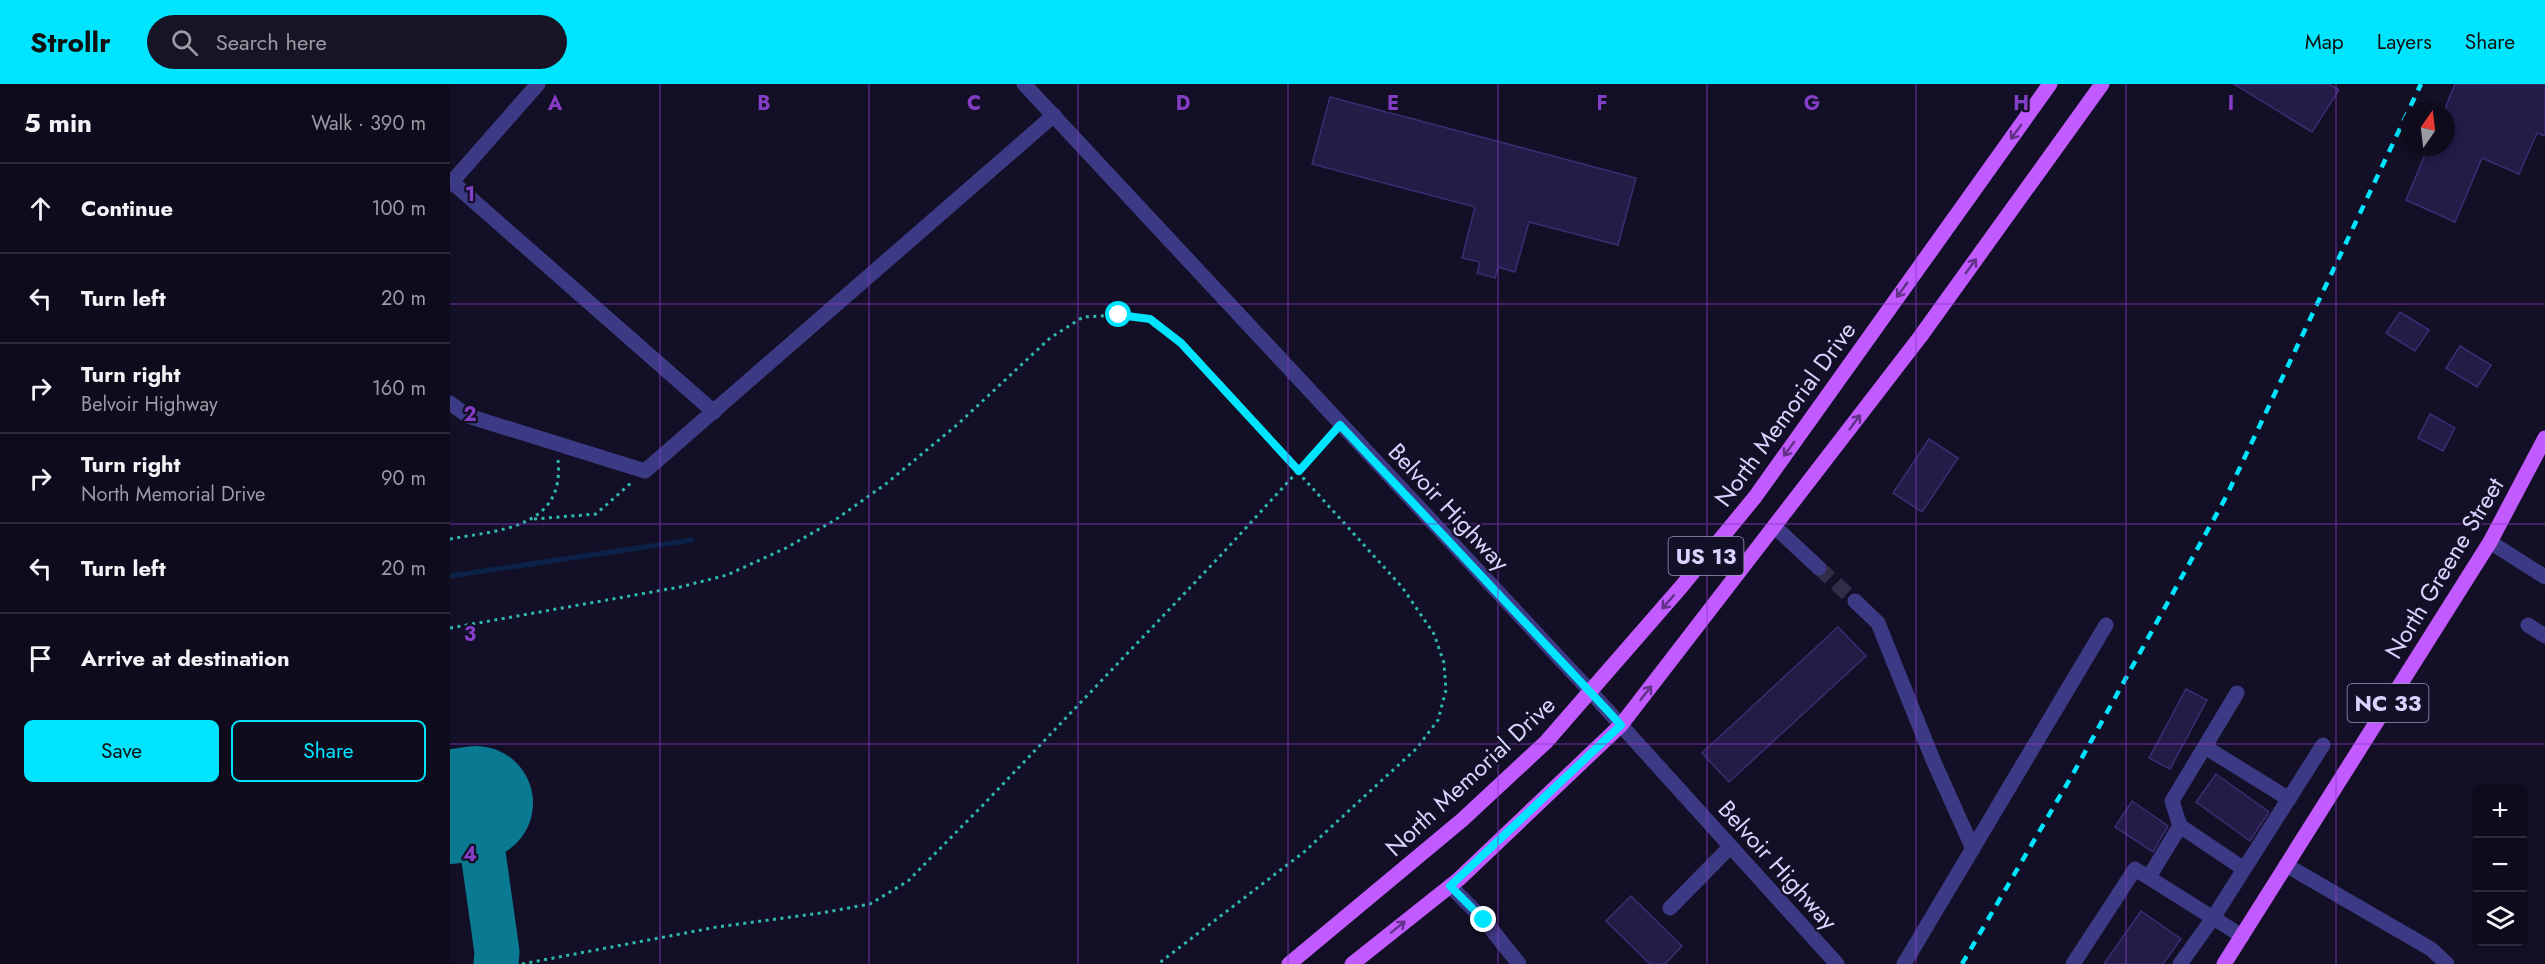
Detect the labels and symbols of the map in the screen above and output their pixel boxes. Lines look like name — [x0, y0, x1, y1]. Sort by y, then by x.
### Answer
text: A — [547, 89, 563, 118]
text: B — [757, 89, 771, 118]
text: C — [967, 89, 981, 118]
text: D — [1176, 89, 1190, 118]
text: E — [1387, 89, 1399, 118]
text: F — [1596, 89, 1608, 118]
text: G — [1804, 89, 1820, 118]
text: H — [2013, 89, 2029, 118]
text: I — [2228, 89, 2234, 118]
north arrow — [2401, 102, 2455, 156]
one-way arrow — [2010, 123, 2022, 139]
text: 1 — [465, 180, 475, 209]
one-way arrow — [1965, 258, 1977, 274]
one-way arrow — [1896, 282, 1908, 298]
route start — [1105, 301, 1131, 327]
street label: North Memorial Drive — [1706, 314, 1864, 514]
text: 2 — [463, 400, 477, 429]
one-way arrow — [1848, 414, 1861, 430]
street label: Belvoir Highway — [1380, 435, 1518, 579]
one-way arrow — [1783, 440, 1795, 457]
street label: North Greene Street — [2376, 470, 2512, 665]
road number: US 13 — [1668, 537, 1744, 575]
one-way arrow — [1661, 594, 1675, 609]
text: 3 — [464, 620, 476, 649]
road number: NC 33 — [2348, 684, 2428, 722]
one-way arrow — [1639, 685, 1652, 701]
street label: North Memorial Drive — [1377, 688, 1563, 864]
street label: Belvoir Highway — [1710, 792, 1846, 938]
text: 4 — [463, 840, 477, 869]
route end — [1470, 906, 1496, 932]
one-way arrow — [1390, 921, 1406, 934]

